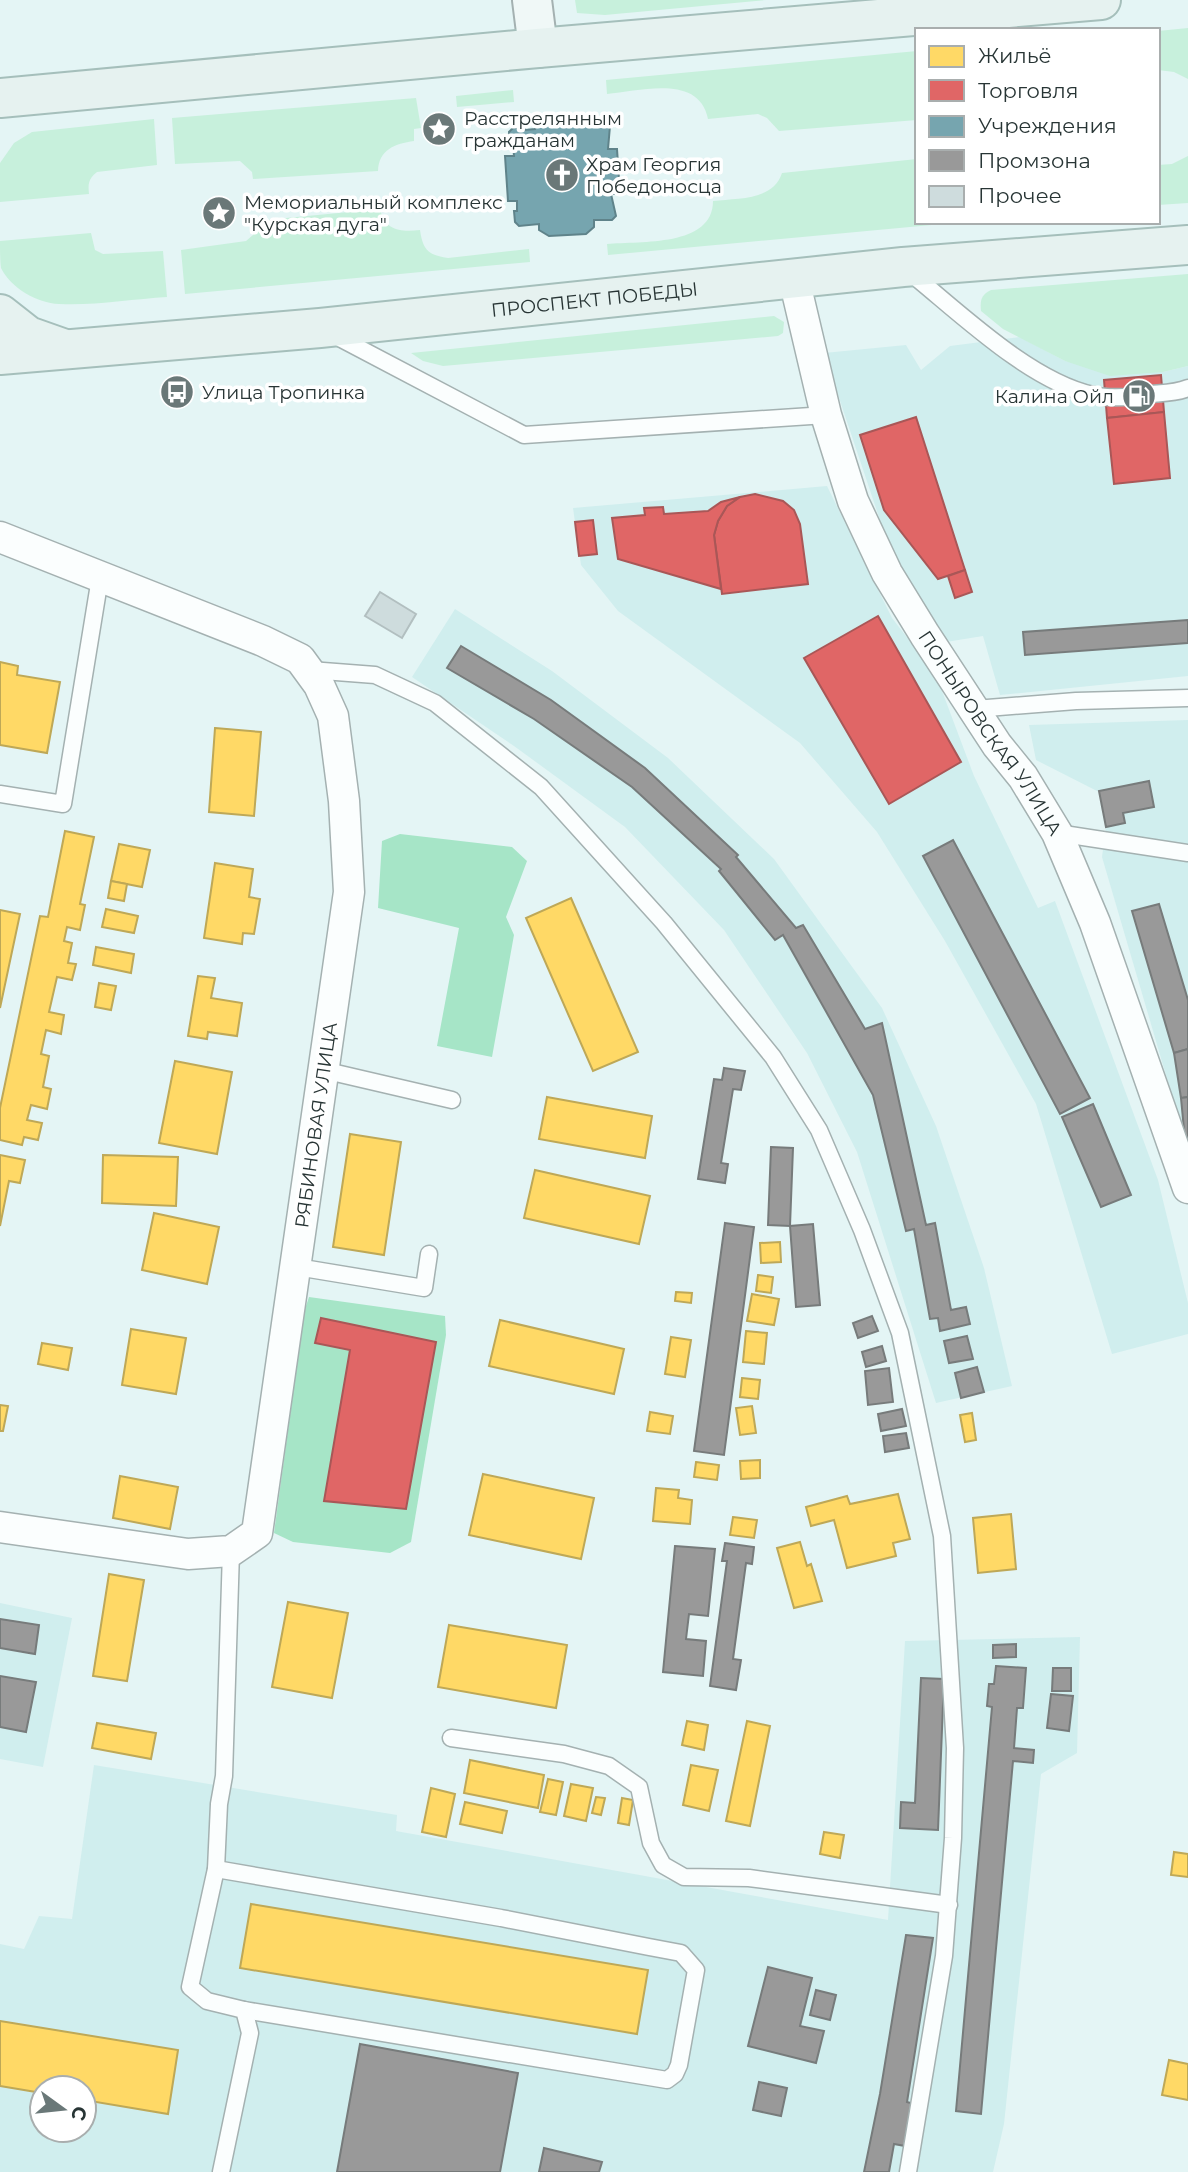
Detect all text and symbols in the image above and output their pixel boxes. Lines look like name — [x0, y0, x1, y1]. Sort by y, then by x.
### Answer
legend — [915, 28, 1160, 224]
text: Жильё — [978, 43, 1052, 68]
text: Торговля — [978, 78, 1079, 103]
place label: Расстрелянным гражданам — [464, 107, 622, 152]
place icon: Расстрелянным гражданам — [420, 110, 458, 148]
text: Учреждения — [978, 113, 1117, 138]
text: Промзона — [978, 148, 1091, 173]
place label: Храм Георгия Победоносца — [586, 153, 722, 198]
church icon: Храм Георгия Победоносца — [543, 156, 581, 194]
text: Прочее — [978, 183, 1062, 208]
place label: Мемориальный комплекс "Курская дуга" — [244, 191, 503, 236]
place icon: Мемориальный комплекс "Курская дуга" — [200, 194, 238, 232]
street label: ПРОСПЕКТ ПОБЕДЫ — [490, 277, 699, 322]
bus stop icon: Улица Тропинка — [158, 373, 196, 411]
fuel station icon: Калина Ойл — [1120, 377, 1158, 415]
place label: Улица Тропинка — [202, 381, 365, 404]
place label: Калина Ойл — [995, 385, 1114, 408]
street label: ПОНЫРОВСКАЯ УЛИЦА — [914, 626, 1067, 839]
street label: РЯБИНОВАЯ УЛИЦА — [290, 1021, 342, 1229]
north arrow — [28, 2074, 98, 2144]
text: С — [66, 2104, 92, 2123]

